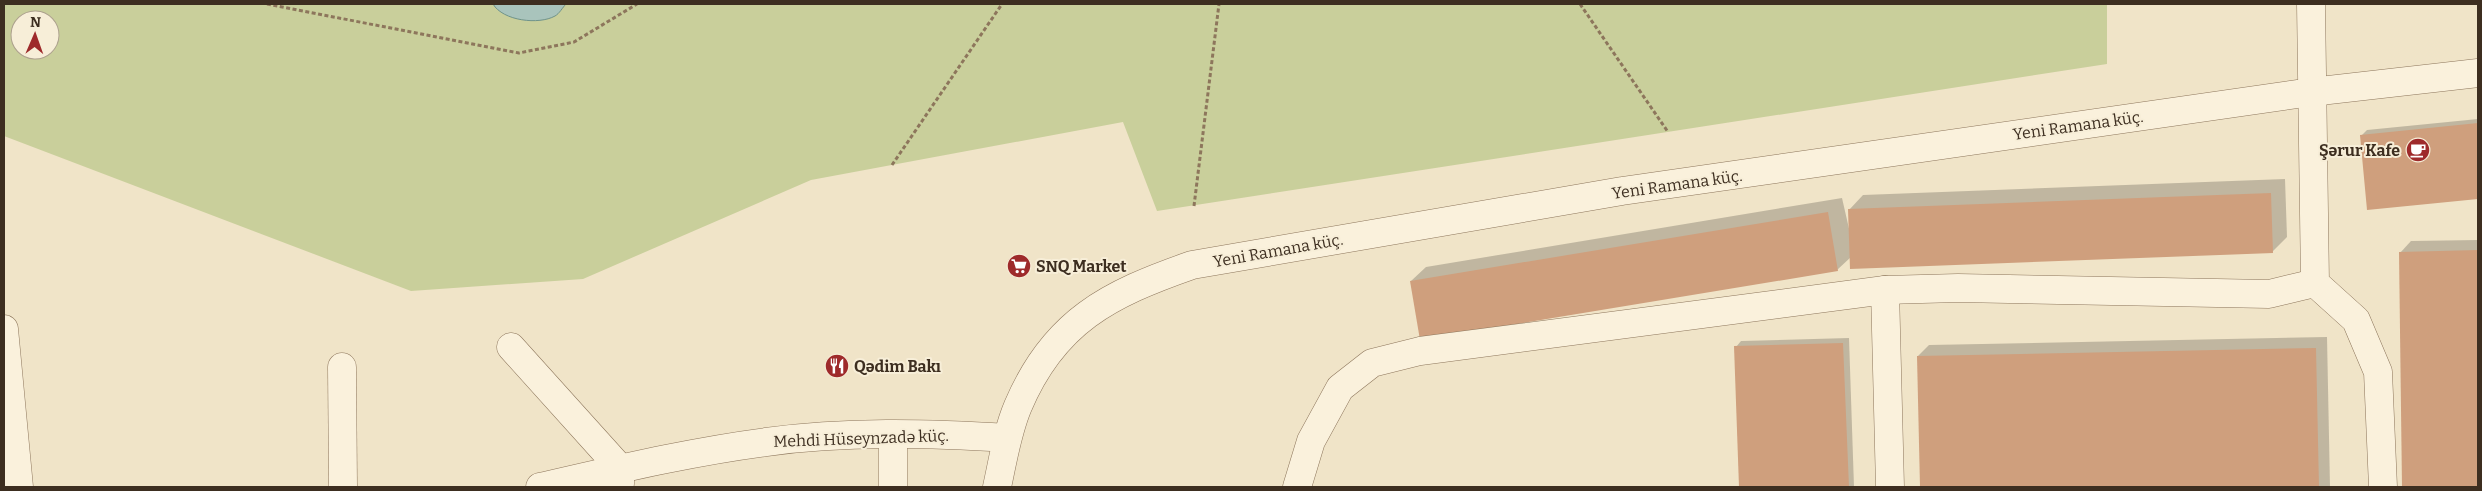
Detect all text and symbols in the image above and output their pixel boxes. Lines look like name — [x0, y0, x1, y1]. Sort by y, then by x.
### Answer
north arrow — [10, 10, 60, 60]
text: N — [30, 14, 41, 31]
street label: Yeni Ramana küç. — [2012, 107, 2144, 144]
cafe icon: Şərur Kafe — [2405, 137, 2431, 163]
place label: Şərur Kafe — [2319, 141, 2400, 160]
street label: Yeni Ramana küç. — [1611, 166, 1743, 203]
street label: Yeni Ramana küç. — [1212, 230, 1344, 271]
supermarket icon: SNQ Market — [1006, 253, 1032, 279]
place label: SNQ Market — [1036, 257, 1127, 276]
restaurant icon: Qədim Bakı — [824, 353, 850, 379]
place label: Qədim Bakı — [854, 357, 941, 376]
street label: Mehdi Hüseynzadə küç. — [773, 426, 949, 451]

